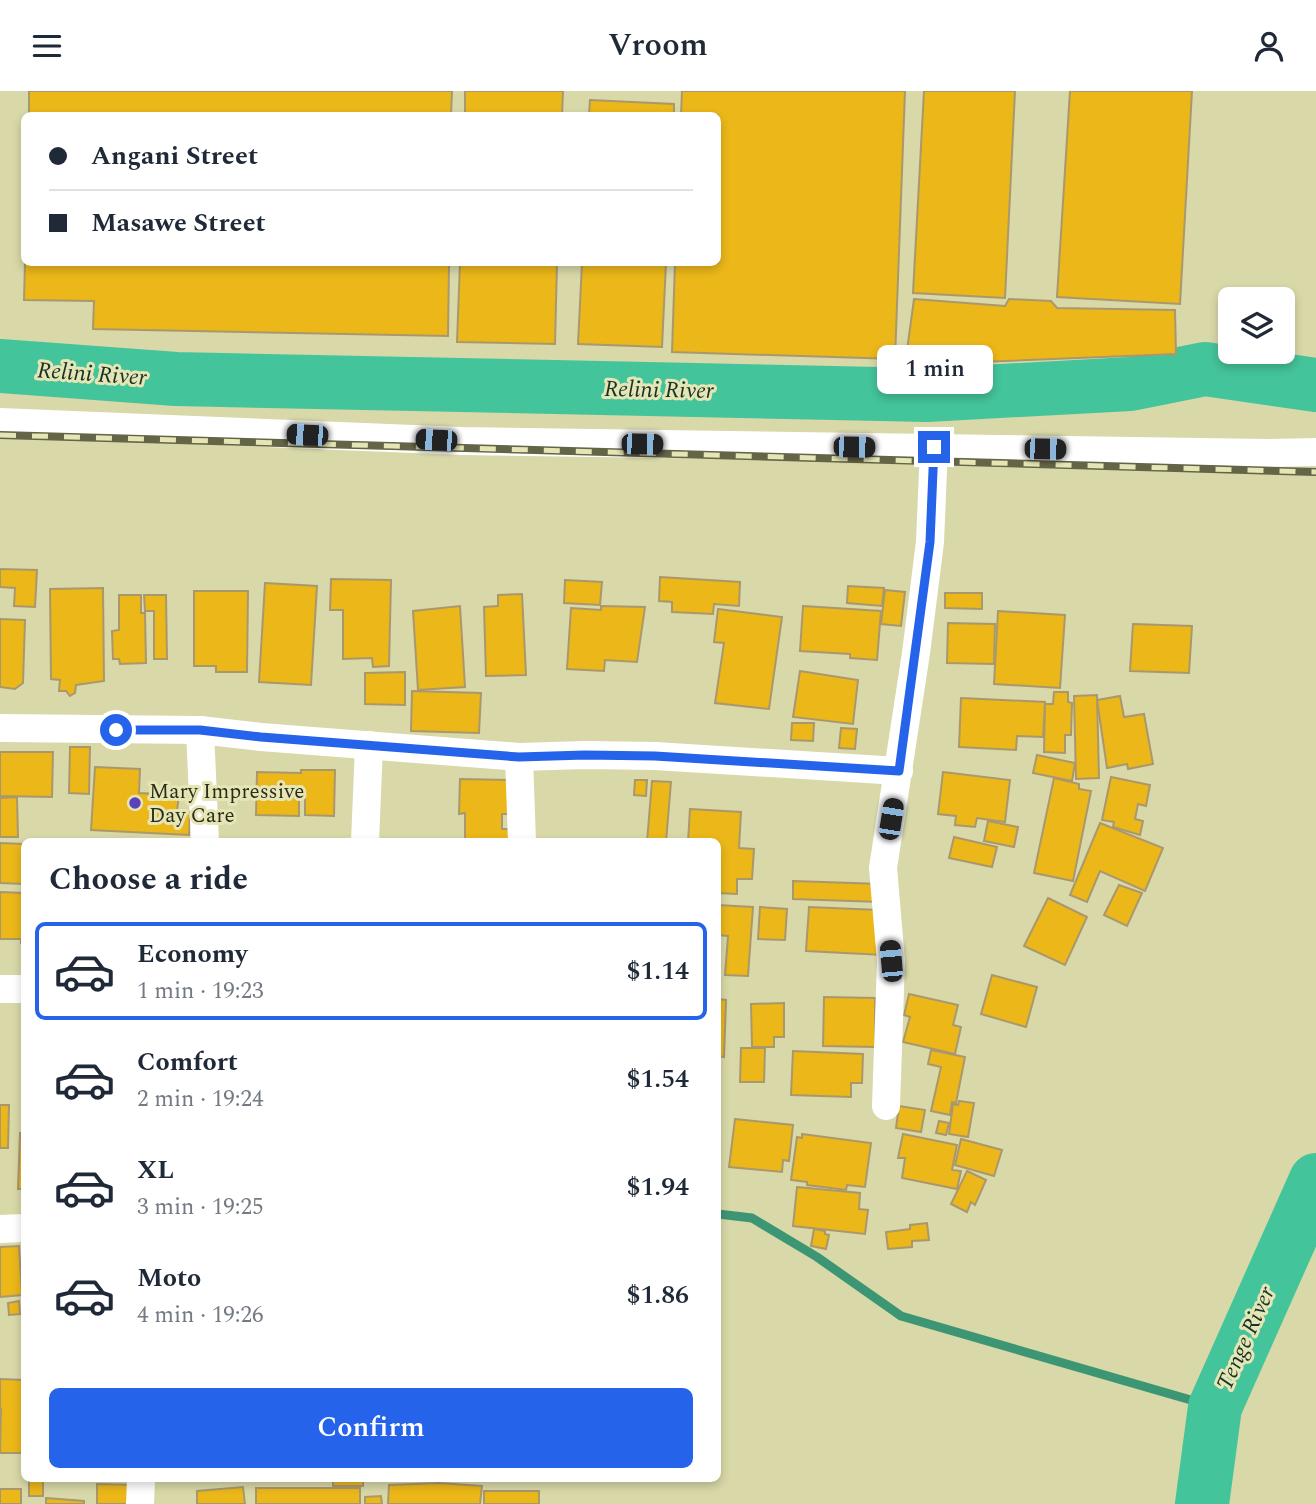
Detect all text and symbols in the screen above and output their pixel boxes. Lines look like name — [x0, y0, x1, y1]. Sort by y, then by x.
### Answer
text: Vroom — [608, 21, 708, 70]
icon: menu — [28, 27, 66, 65]
icon: person — [1250, 27, 1288, 65]
text: Angani Street — [91, 136, 258, 176]
text: Masawe Street — [91, 203, 266, 243]
map controls — [1218, 287, 1295, 364]
button: layers — [1218, 287, 1295, 364]
callout: 1 min — [876, 345, 992, 395]
text: 1 min — [905, 352, 965, 387]
water label: Relini River — [36, 353, 149, 396]
water label: Relini River — [604, 372, 715, 409]
car — [286, 423, 329, 447]
car — [415, 428, 458, 452]
route end — [918, 431, 950, 463]
car — [621, 433, 664, 455]
car — [833, 436, 876, 458]
car — [1024, 438, 1067, 460]
route start — [100, 714, 132, 746]
place label: Mary Impressive Day Care — [149, 776, 304, 832]
marker: Mary Impressive Day Care — [127, 795, 143, 811]
car — [878, 797, 905, 841]
text: Choose a ride — [49, 855, 248, 904]
text: Economy — [137, 934, 247, 974]
car — [879, 939, 904, 983]
icon: car — [53, 940, 116, 1003]
text: $1.14 — [626, 951, 689, 991]
text: 1 min · 19:23 — [137, 974, 264, 1009]
text: Comfort — [137, 1042, 238, 1082]
icon: car — [53, 1048, 116, 1111]
text: $1.54 — [626, 1059, 689, 1099]
text: 2 min · 19:24 — [137, 1082, 264, 1117]
text: XL — [137, 1150, 174, 1190]
icon: car — [53, 1156, 116, 1219]
text: $1.94 — [626, 1167, 689, 1207]
text: 3 min · 19:25 — [137, 1190, 264, 1225]
text: Moto — [137, 1258, 201, 1298]
icon: car — [53, 1264, 116, 1327]
text: $1.86 — [626, 1275, 689, 1315]
water label: Tenge River — [1208, 1280, 1285, 1396]
text: 4 min · 19:26 — [137, 1298, 264, 1333]
button: Confirm — [49, 1388, 693, 1468]

